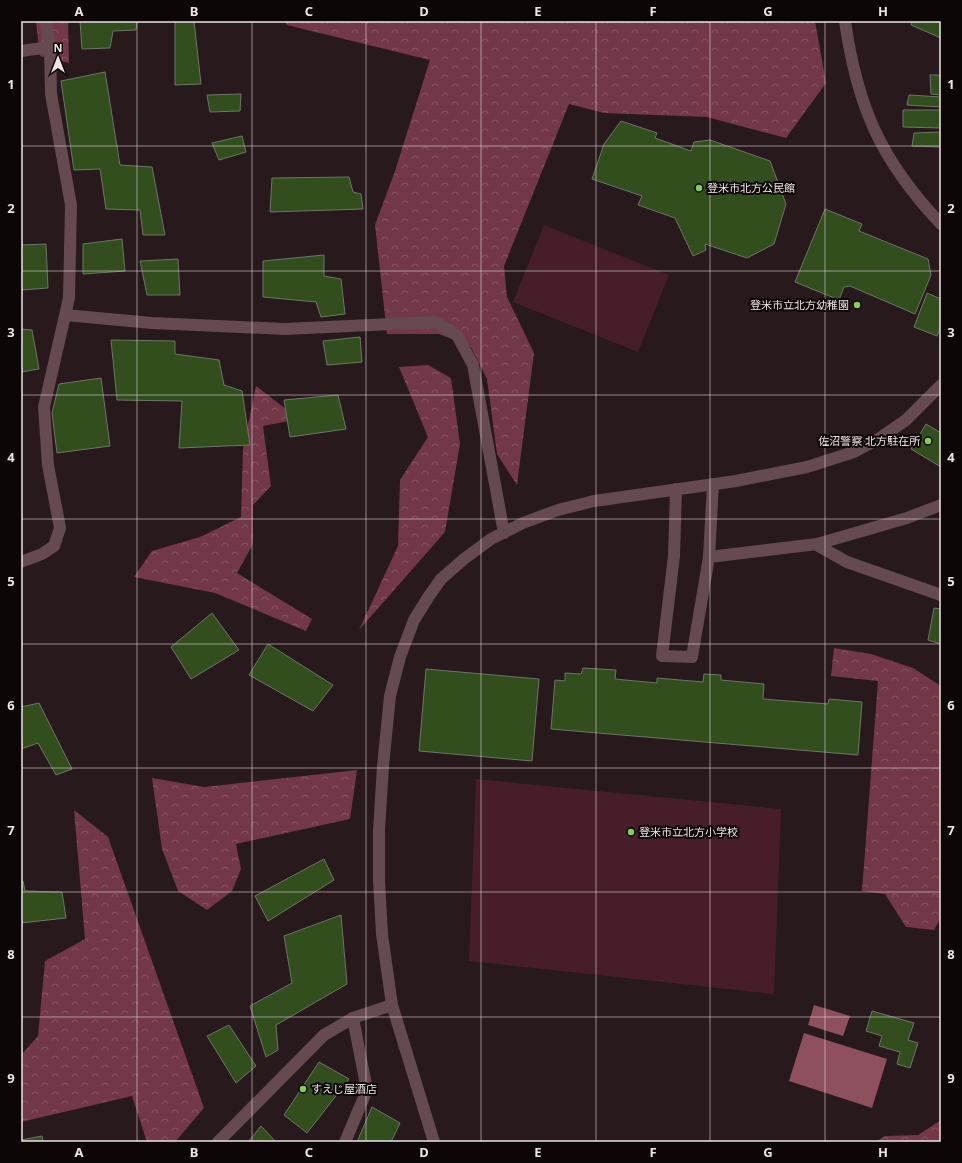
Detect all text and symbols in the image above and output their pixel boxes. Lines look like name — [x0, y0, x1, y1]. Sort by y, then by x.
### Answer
text: A — [75, 2, 84, 20]
text: B — [190, 2, 198, 20]
text: C — [305, 2, 313, 20]
text: D — [419, 2, 429, 20]
text: E — [534, 2, 542, 20]
text: F — [649, 2, 657, 20]
text: G — [763, 2, 773, 20]
text: H — [878, 2, 888, 20]
north arrow — [38, 38, 78, 78]
text: N — [54, 40, 62, 55]
text: 1 — [7, 75, 15, 93]
text: 1 — [947, 75, 955, 93]
place label: 登米市北方公民館 — [707, 180, 795, 195]
marker: 登米市北方公民館 — [694, 183, 704, 193]
text: 2 — [7, 199, 15, 217]
text: 2 — [947, 199, 955, 217]
place label: 登米市立北方幼稚園 — [750, 297, 849, 312]
marker: 登米市立北方幼稚園 — [852, 300, 862, 310]
text: 3 — [7, 323, 15, 341]
text: 3 — [947, 323, 955, 341]
place label: 佐沼警察 北方駐在所 — [818, 433, 921, 448]
marker: 佐沼警察 北方駐在所 — [923, 436, 933, 446]
text: 4 — [7, 448, 15, 466]
text: 4 — [947, 448, 955, 466]
text: 5 — [7, 572, 15, 590]
text: 5 — [947, 572, 955, 590]
text: 6 — [7, 696, 15, 714]
text: 6 — [947, 696, 955, 714]
text: 7 — [7, 821, 15, 839]
text: 7 — [947, 821, 955, 839]
place label: 登米市立北方小学校 — [639, 824, 738, 839]
marker: 登米市立北方小学校 — [626, 827, 636, 837]
text: 8 — [7, 945, 15, 963]
text: 8 — [947, 945, 955, 963]
text: 9 — [7, 1069, 15, 1087]
text: 9 — [947, 1069, 955, 1087]
place label: すえじ屋酒店 — [311, 1081, 377, 1096]
marker: すえじ屋酒店 — [298, 1084, 308, 1094]
text: A — [75, 1143, 84, 1161]
text: B — [190, 1143, 198, 1161]
text: C — [305, 1143, 313, 1161]
text: D — [419, 1143, 429, 1161]
text: E — [534, 1143, 542, 1161]
text: F — [649, 1143, 657, 1161]
text: G — [763, 1143, 773, 1161]
text: H — [878, 1143, 888, 1161]

